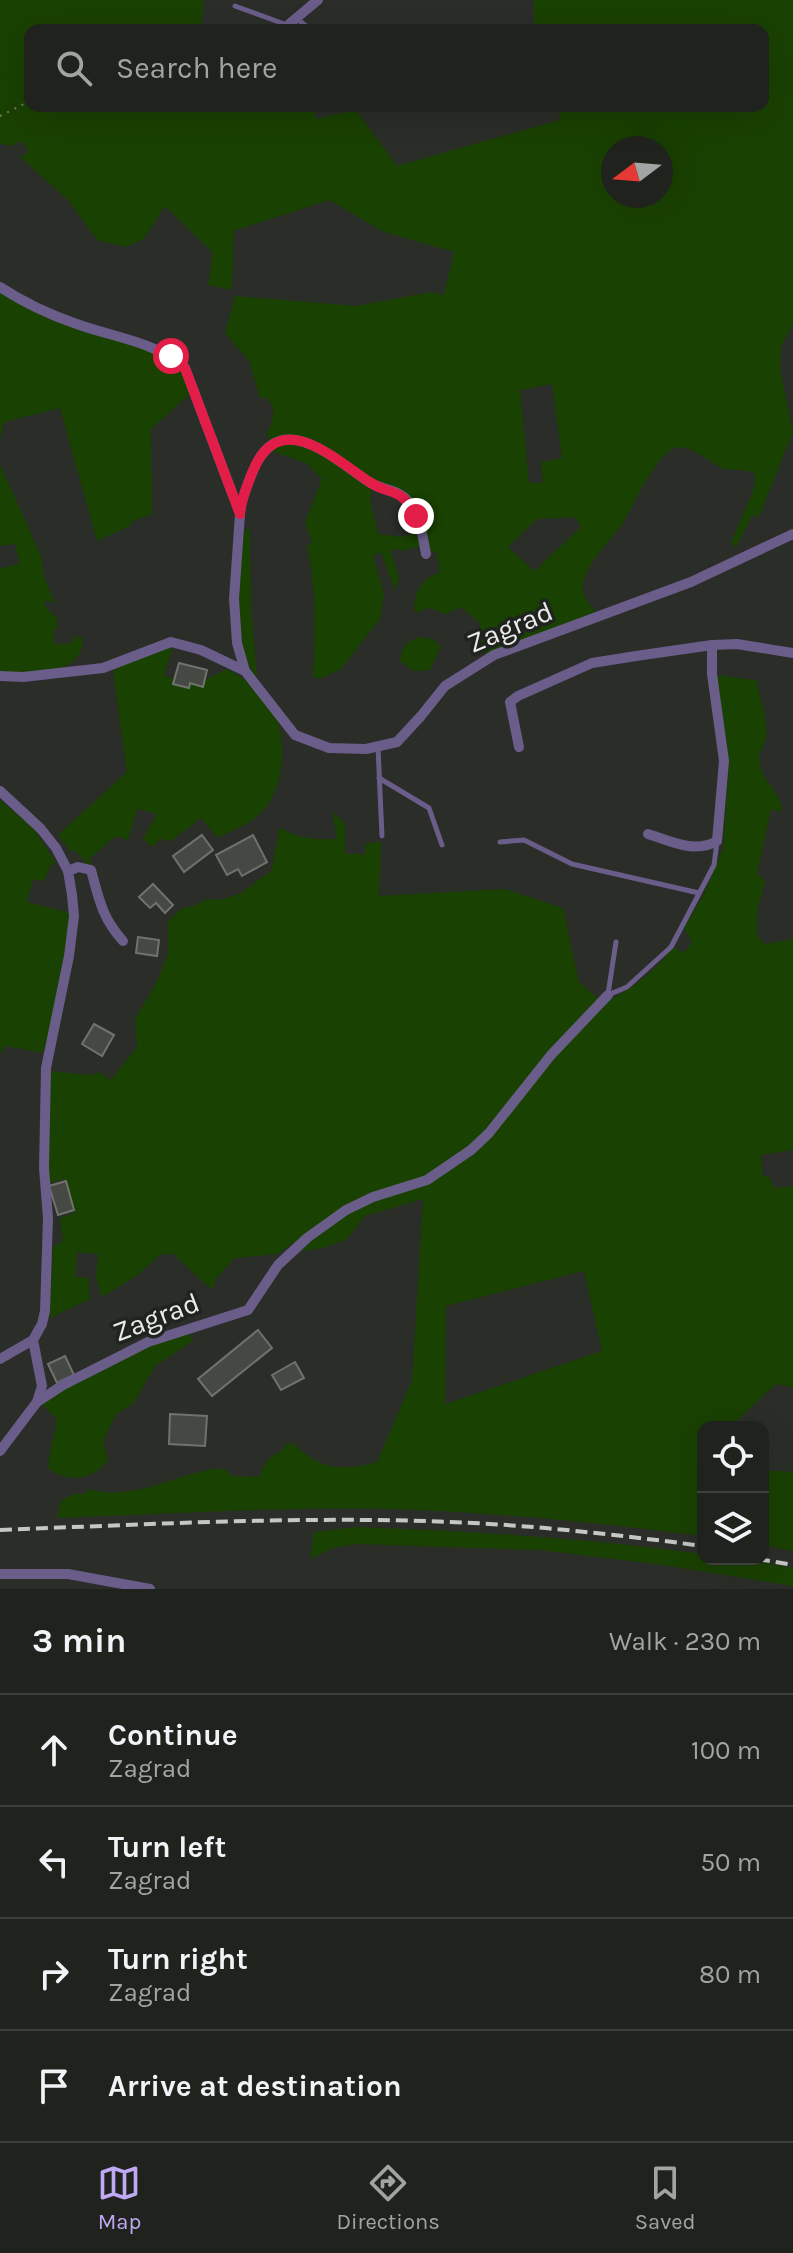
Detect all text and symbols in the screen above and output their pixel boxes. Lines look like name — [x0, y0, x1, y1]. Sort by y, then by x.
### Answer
search box — [24, 24, 769, 112]
icon: search — [52, 46, 96, 90]
text: Search here — [116, 50, 277, 86]
north arrow — [601, 136, 673, 208]
route start — [153, 338, 189, 374]
route end — [398, 498, 434, 534]
street label: Zagrad — [462, 594, 558, 660]
street label: Zagrad — [108, 1285, 204, 1349]
map controls — [697, 1421, 769, 1565]
button: locate — [697, 1421, 769, 1493]
button: layers — [697, 1493, 769, 1565]
text: 3 min — [32, 1621, 126, 1661]
text: Walk · 230 m — [609, 1626, 761, 1657]
text: Continue — [108, 1717, 238, 1753]
icon: ahead — [32, 1728, 76, 1772]
text: 100 m — [691, 1735, 761, 1766]
text: Zagrad — [108, 1753, 192, 1784]
text: Turn left — [108, 1829, 226, 1865]
icon: left — [32, 1840, 76, 1884]
text: 50 m — [700, 1847, 761, 1878]
text: Zagrad — [108, 1865, 192, 1896]
text: Turn right — [108, 1941, 248, 1977]
icon: right — [32, 1952, 76, 1996]
text: 80 m — [699, 1959, 761, 1990]
text: Zagrad — [108, 1977, 192, 2008]
icon: arrive — [32, 2064, 76, 2108]
text: Arrive at destination — [108, 2068, 402, 2104]
tab: Map — [97, 2161, 141, 2235]
tab: Directions — [336, 2161, 440, 2235]
tab: Saved — [635, 2161, 696, 2235]

